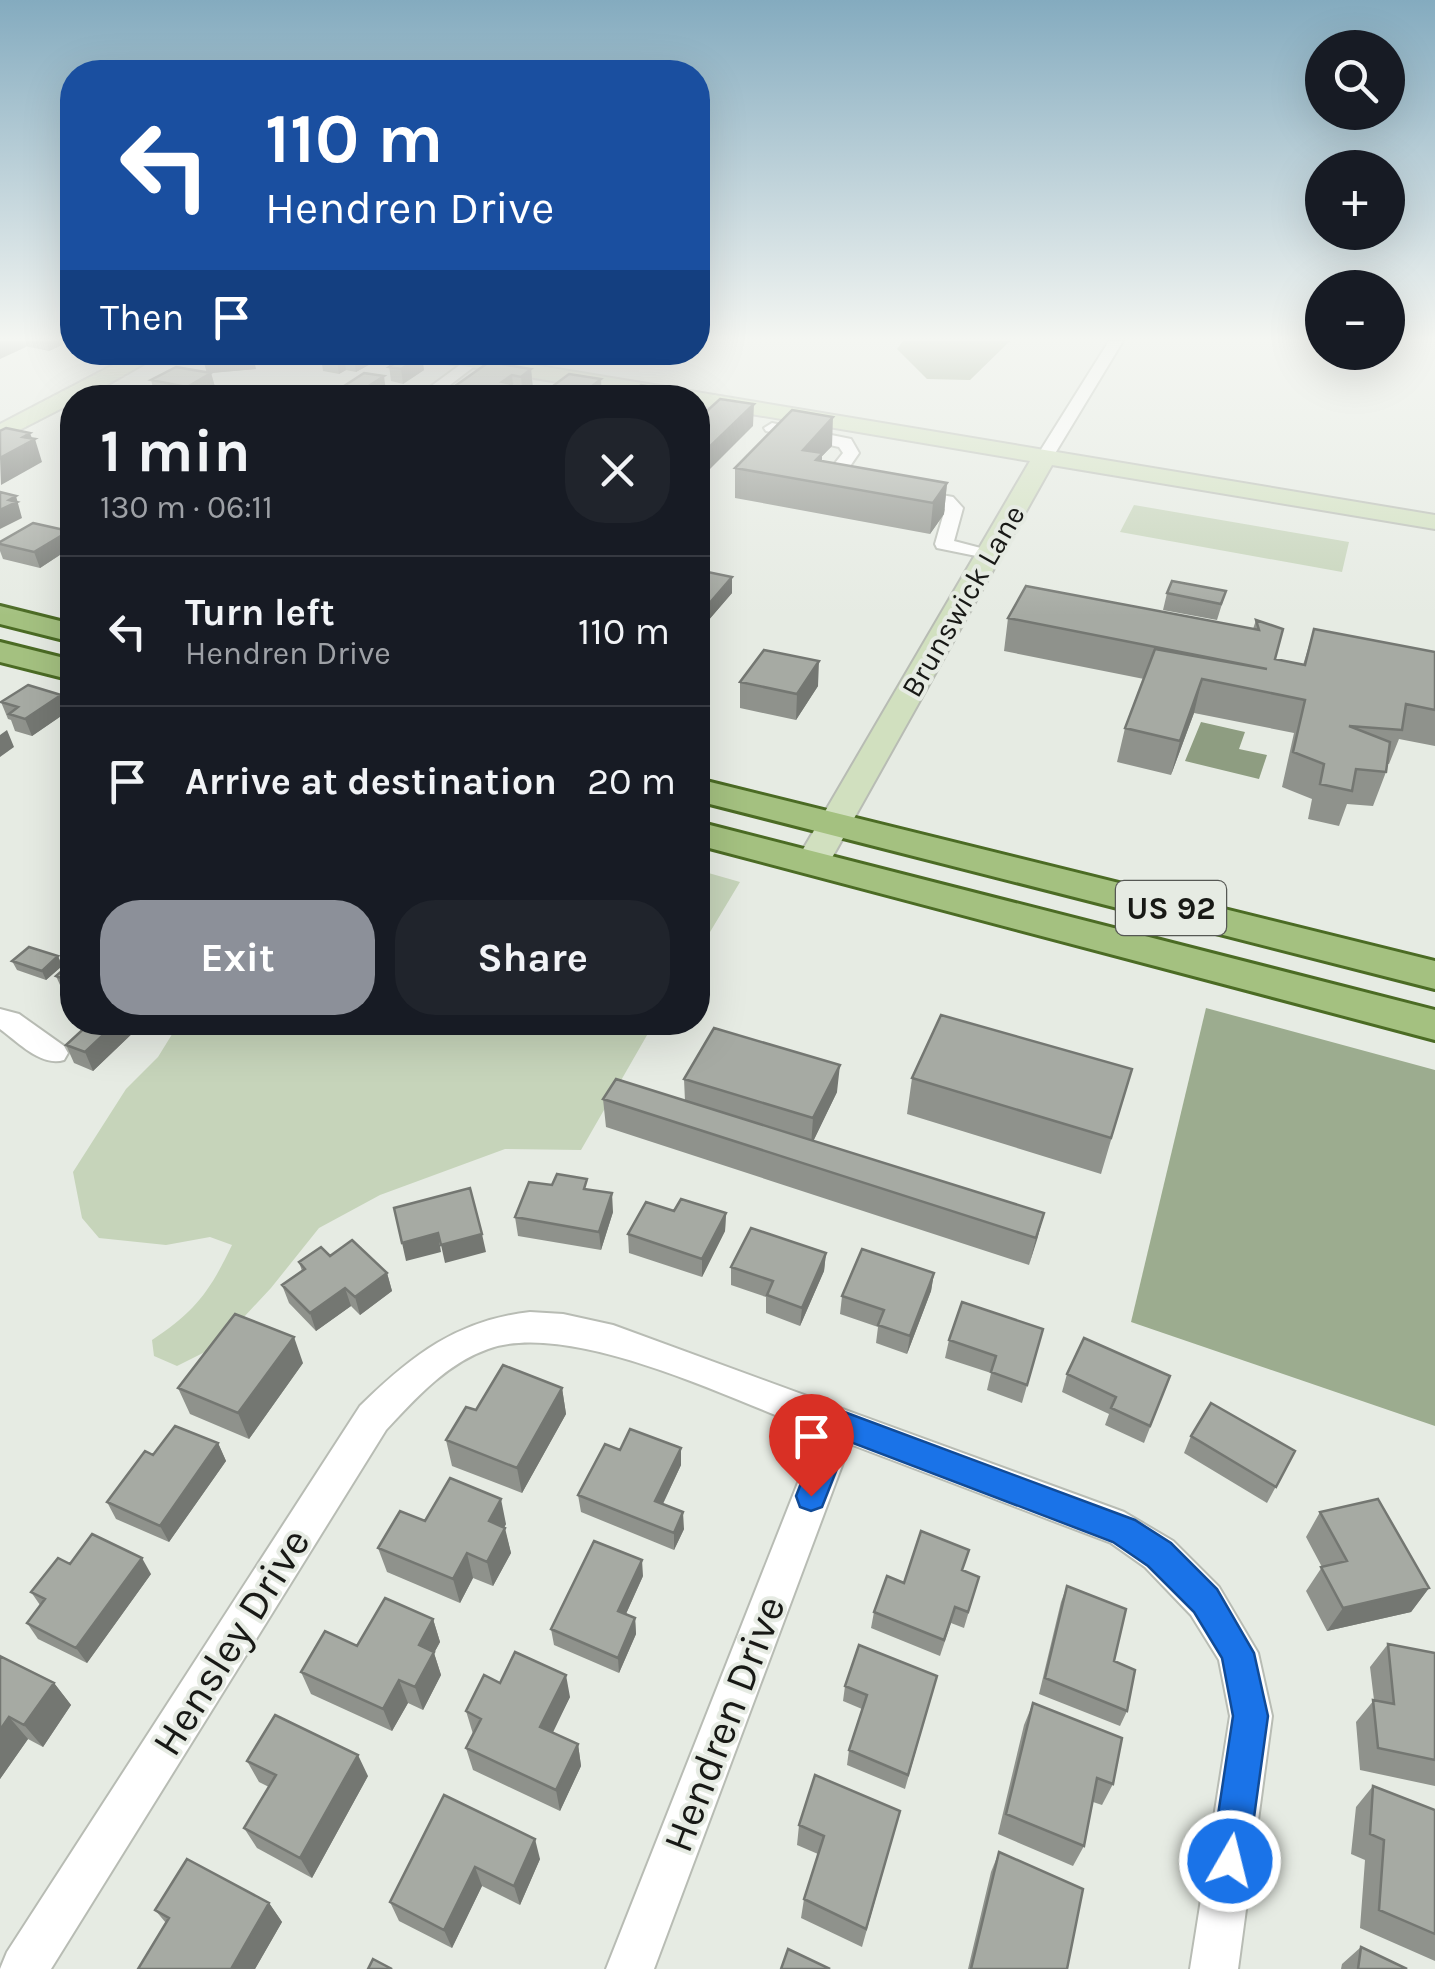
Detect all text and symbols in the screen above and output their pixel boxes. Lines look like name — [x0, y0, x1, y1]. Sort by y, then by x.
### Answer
map controls — [1305, 30, 1405, 370]
button: search — [1305, 30, 1405, 130]
text: 110 m — [265, 98, 443, 180]
icon: left — [100, 100, 230, 230]
button: + — [1305, 150, 1405, 250]
text: Hendren Drive — [265, 182, 554, 234]
button: − — [1305, 270, 1405, 370]
icon: arrive — [204, 290, 259, 345]
text: Then — [100, 295, 184, 340]
text: 1 min — [100, 416, 251, 486]
button: close — [565, 418, 670, 523]
text: 130 m · 06:11 — [100, 489, 273, 526]
street label: Brunswick Lane — [893, 499, 1033, 703]
text: Turn left — [185, 590, 335, 635]
icon: left — [100, 604, 155, 659]
text: 110 m — [578, 609, 670, 654]
text: Hendren Drive — [185, 635, 391, 672]
icon: arrive — [100, 754, 155, 809]
text: Arrive at destination — [185, 759, 557, 804]
text: 20 m — [587, 759, 676, 804]
road number: US 92 — [1116, 881, 1226, 935]
button: Exit — [100, 900, 375, 1015]
button: Share — [395, 900, 670, 1015]
pin — [769, 1394, 854, 1497]
icon: arrive — [784, 1409, 839, 1464]
street label: Hensley Drive — [141, 1519, 321, 1765]
street label: Hendren Drive — [652, 1589, 796, 1859]
position arrow — [1178, 1809, 1282, 1913]

